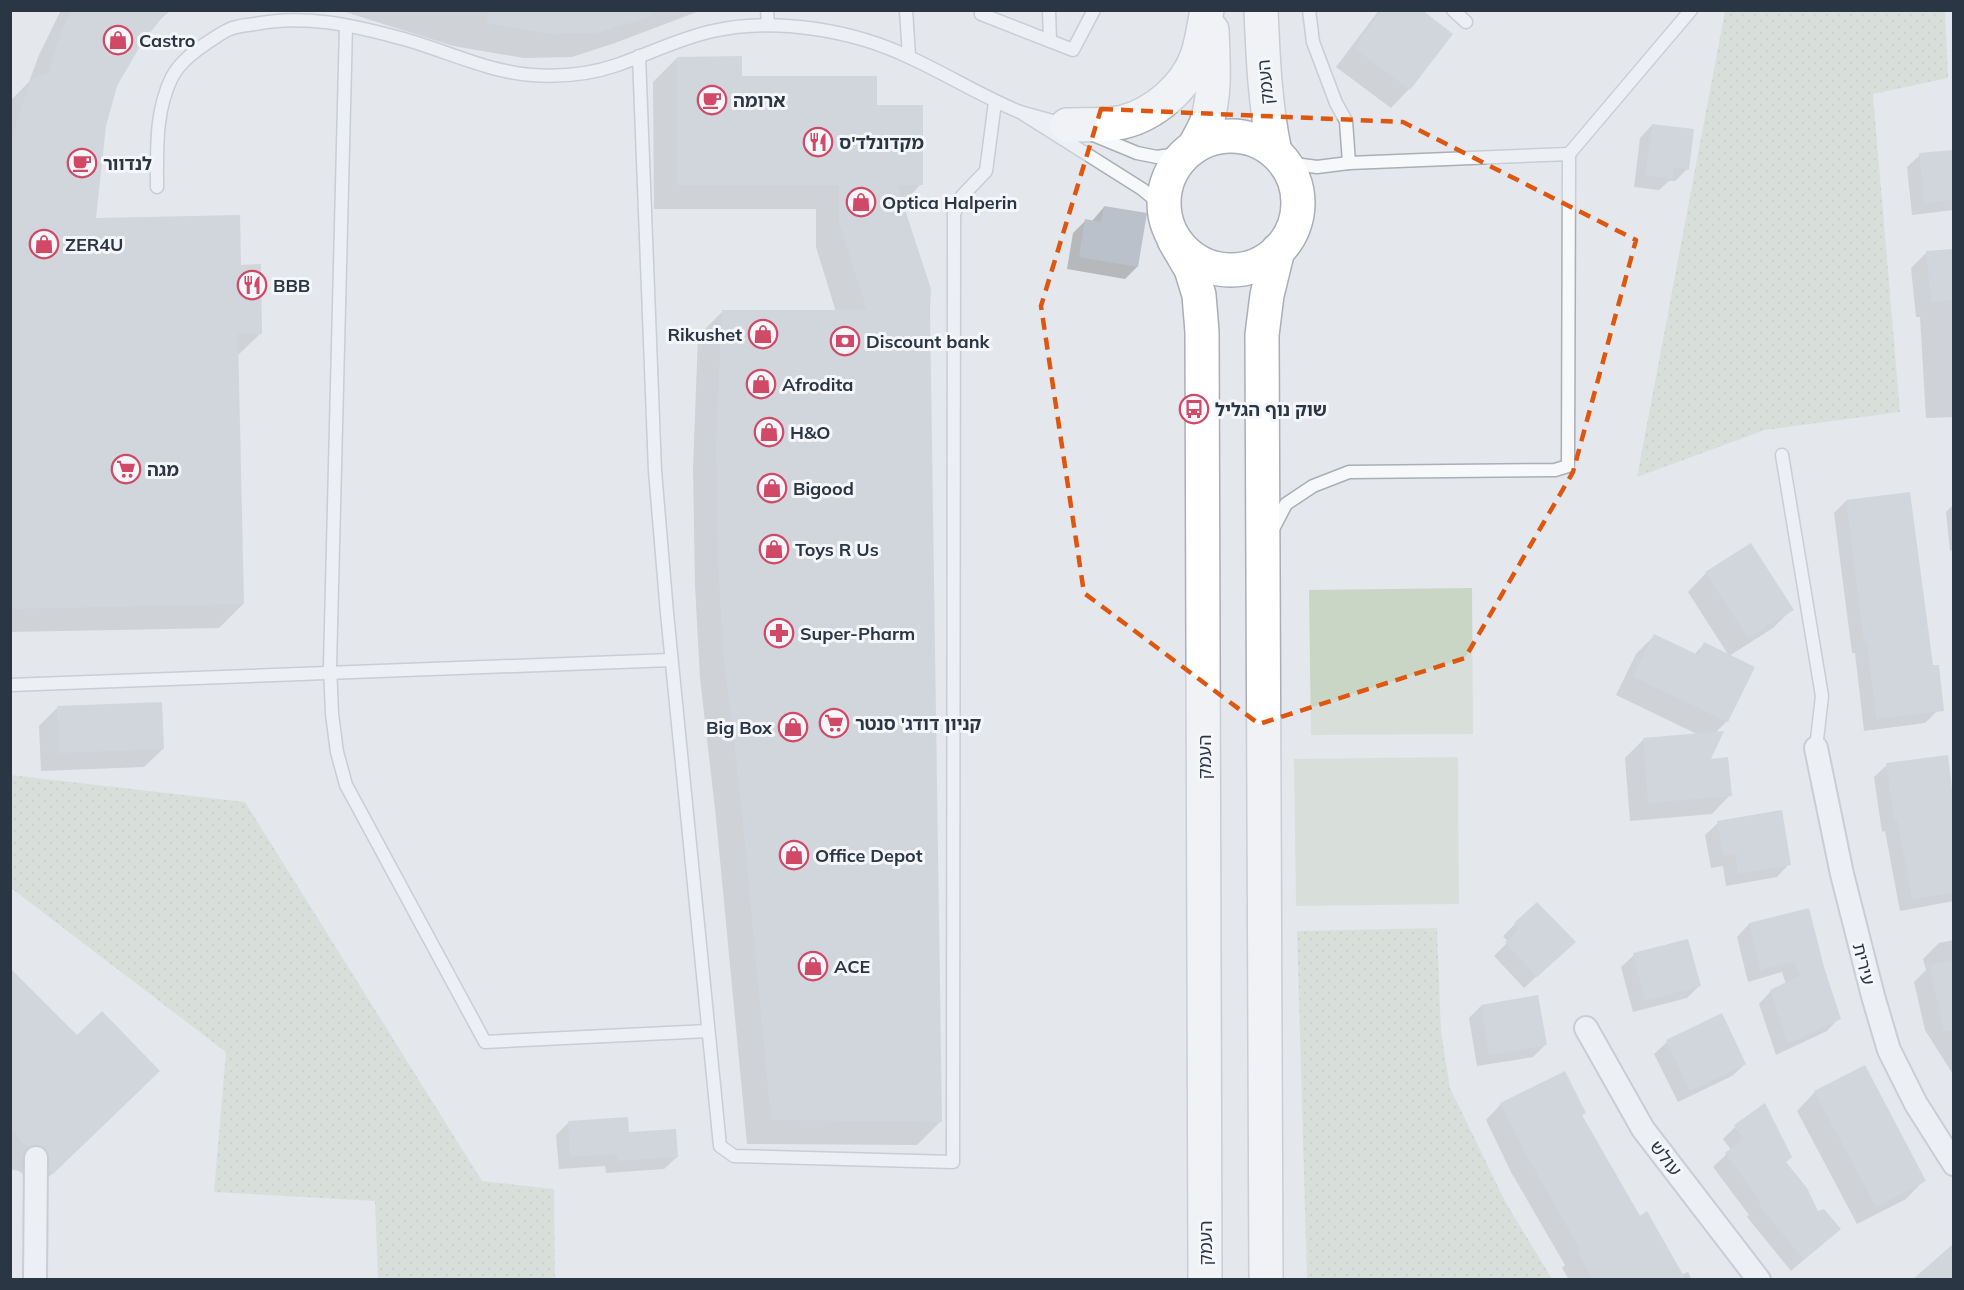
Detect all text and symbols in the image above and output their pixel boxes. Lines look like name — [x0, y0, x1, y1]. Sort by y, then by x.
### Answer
shop icon: Castro — [102, 24, 134, 56]
place label: Castro — [139, 29, 196, 52]
street label: העמק — [1252, 59, 1278, 105]
cafe icon: ארומה — [696, 84, 728, 116]
place label: ארומה — [733, 89, 786, 112]
restaurant icon: מקדונלד'ס — [802, 126, 834, 158]
place label: מקדונלד'ס — [839, 131, 924, 154]
cafe icon: לנדוור — [66, 147, 98, 179]
place label: לנדוור — [103, 152, 152, 175]
shop icon: Optica Halperin — [845, 186, 877, 218]
place label: Optica Halperin — [882, 191, 1017, 214]
shop icon: ZER4U — [28, 228, 60, 260]
place label: ZER4U — [65, 233, 123, 256]
restaurant icon: BBB — [236, 269, 268, 301]
place label: BBB — [273, 274, 310, 297]
shop icon: Rikushet — [747, 318, 779, 350]
place label: Rikushet — [667, 323, 742, 346]
bank icon: Discount bank — [829, 325, 861, 357]
place label: Discount bank — [866, 330, 990, 353]
shop icon: Afrodita — [745, 368, 777, 400]
place label: Afrodita — [782, 373, 853, 396]
bus stop icon: שוק נוף הגליל — [1178, 393, 1210, 425]
place label: שוק נוף הגליל — [1215, 398, 1327, 421]
shop icon: H&O — [753, 416, 785, 448]
place label: H&O — [790, 421, 830, 444]
supermarket icon: מגה — [110, 453, 142, 485]
place label: מגה — [147, 458, 179, 481]
shop icon: Bigood — [756, 472, 788, 504]
place label: Bigood — [793, 477, 854, 500]
shop icon: Toys R Us — [758, 533, 790, 565]
place label: Toys R Us — [795, 538, 879, 561]
pharmacy icon: Super-Pharm — [763, 617, 795, 649]
place label: Super-Pharm — [800, 622, 915, 645]
supermarket icon: קניון דודג' סנטר — [818, 707, 850, 739]
shop icon: Big Box — [777, 711, 809, 743]
place label: קניון דודג' סנטר — [855, 712, 982, 735]
place label: Big Box — [706, 716, 773, 739]
street label: העמק — [1193, 734, 1216, 780]
shop icon: Office Depot — [778, 839, 810, 871]
place label: Office Depot — [815, 844, 923, 867]
street label: עירית — [1848, 941, 1880, 987]
shop icon: ACE — [797, 950, 829, 982]
place label: ACE — [834, 955, 870, 978]
street label: עולש — [1645, 1136, 1687, 1180]
street label: העמק — [1194, 1220, 1217, 1266]

